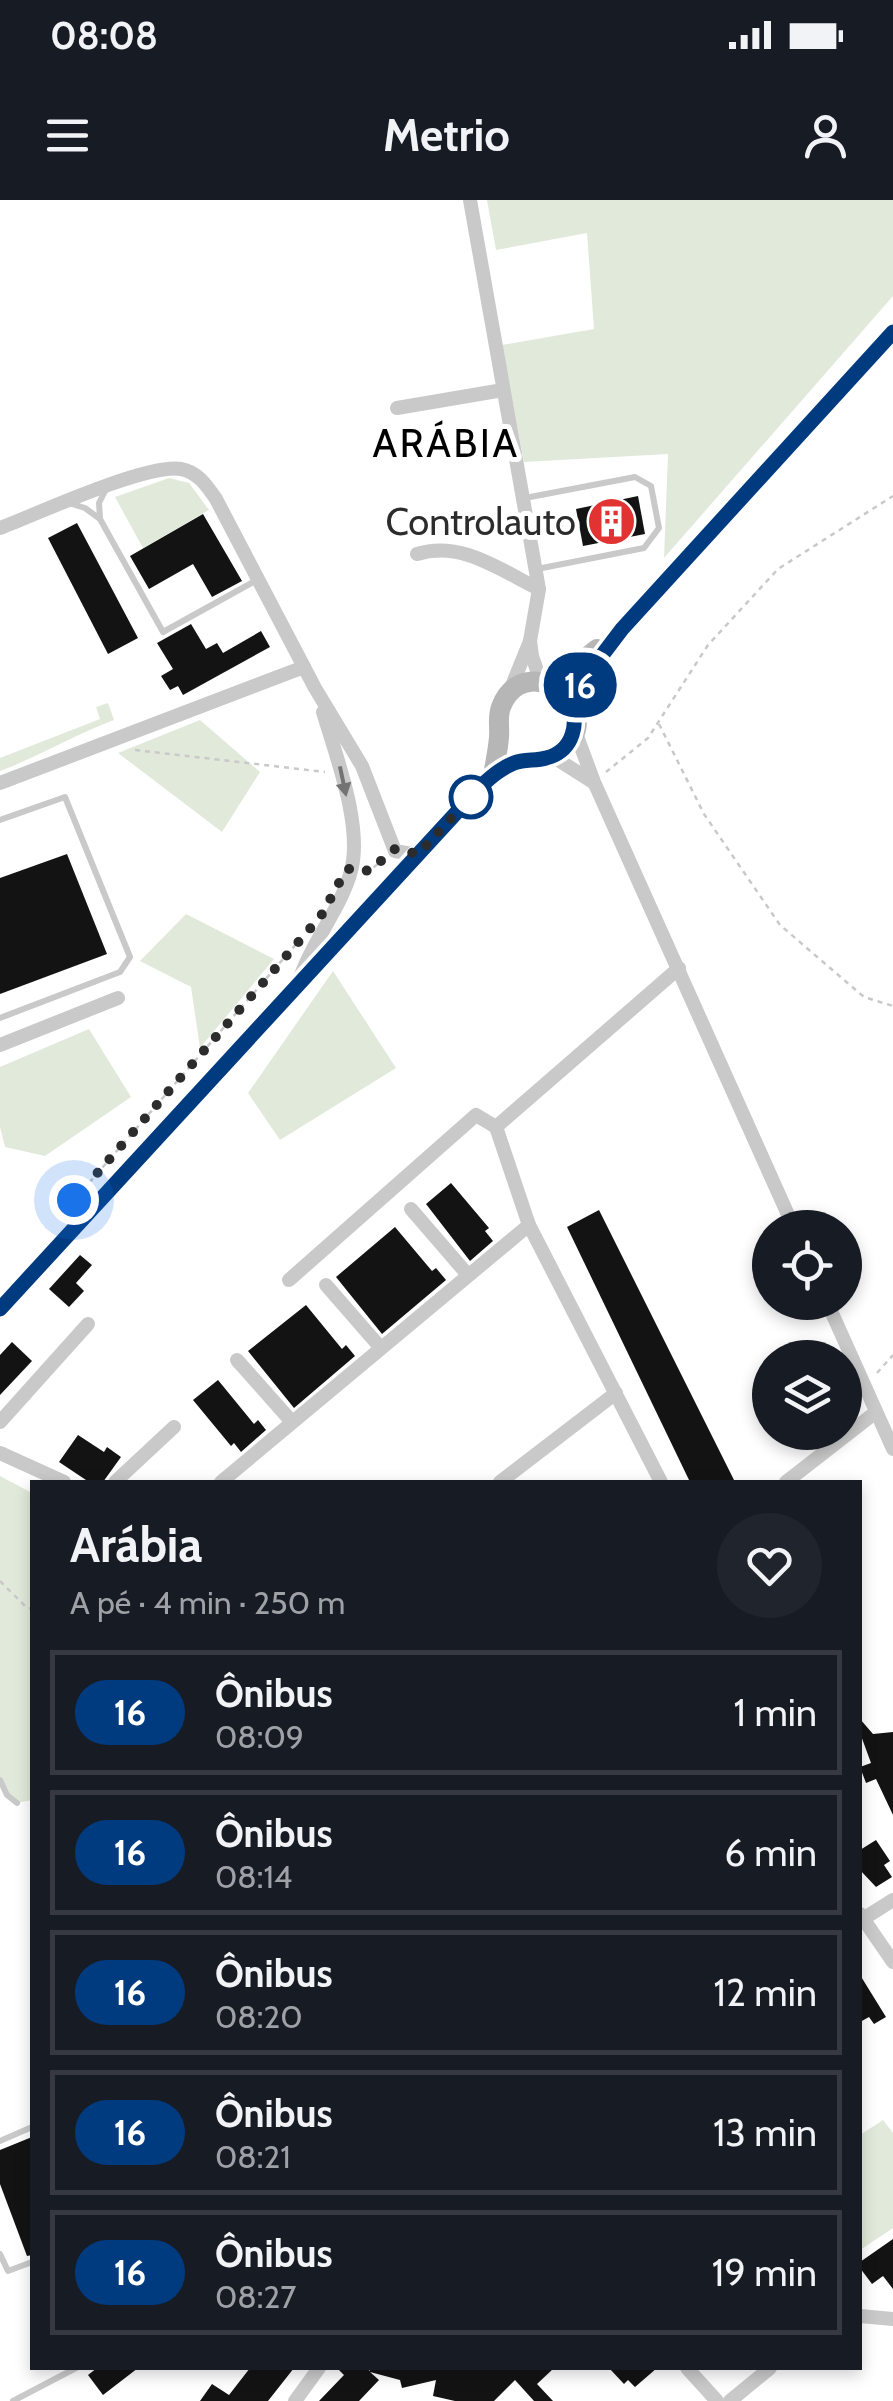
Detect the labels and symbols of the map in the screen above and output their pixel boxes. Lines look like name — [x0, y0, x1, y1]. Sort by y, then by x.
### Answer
district label: ARÁBIA — [372, 418, 520, 467]
building icon: Controlauto — [585, 495, 637, 547]
place label: Controlauto — [385, 498, 576, 545]
line badge: 16 — [535, 652, 625, 718]
one-way arrow — [335, 766, 351, 797]
unlabelled marker — [450, 776, 492, 818]
your location — [49, 1175, 99, 1225]

